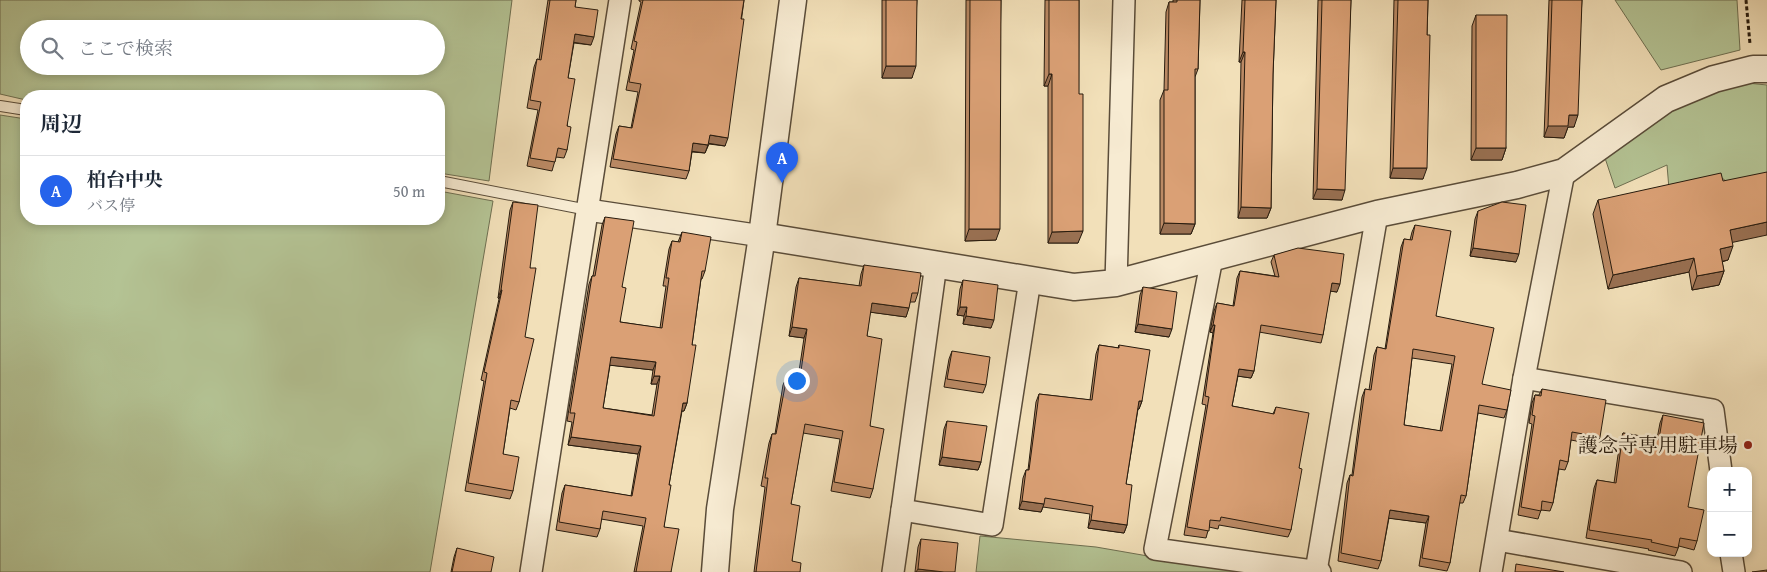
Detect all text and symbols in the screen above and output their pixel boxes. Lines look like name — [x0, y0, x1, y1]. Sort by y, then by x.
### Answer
search box — [20, 20, 445, 75]
icon: search — [38, 34, 66, 62]
text: ここで検索 — [78, 34, 173, 62]
text: 周辺 — [40, 108, 82, 139]
pin: A — [766, 142, 798, 183]
text: 柏台中央 — [87, 165, 163, 193]
text: A — [51, 179, 61, 203]
text: 50 m — [393, 179, 425, 203]
text: バス停 — [87, 193, 135, 217]
your location — [784, 368, 810, 394]
place label: 護念寺専用駐車場 — [1578, 430, 1738, 459]
marker: 護念寺専用駐車場 — [1742, 439, 1754, 451]
map controls — [1707, 467, 1752, 557]
button: + — [1707, 467, 1752, 512]
button: − — [1707, 512, 1752, 557]

